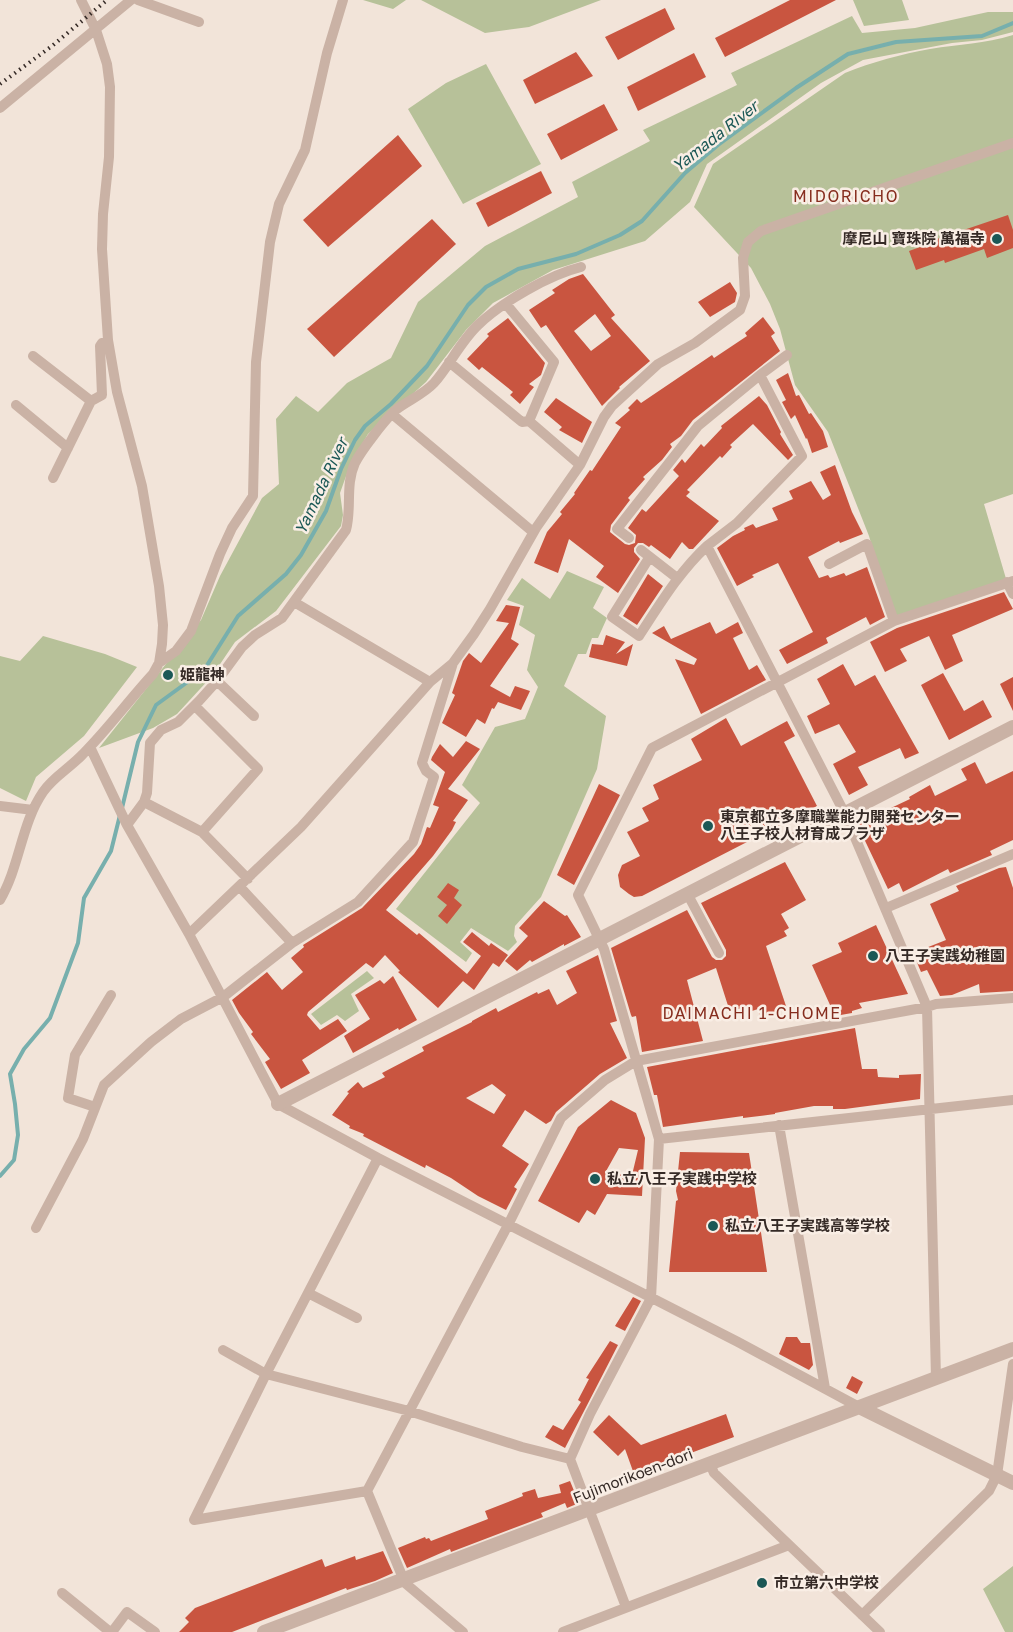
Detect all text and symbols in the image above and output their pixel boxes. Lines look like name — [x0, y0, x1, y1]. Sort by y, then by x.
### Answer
water label: Yamada River — [668, 95, 764, 176]
district label: MIDORICHO — [793, 186, 899, 206]
place label: 摩尼山 寶珠院 萬福寺 — [842, 229, 985, 247]
marker: 摩尼山 寶珠院 萬福寺 — [990, 232, 1004, 246]
water label: Yamada River — [290, 432, 353, 537]
place label: 姫龍神 — [180, 665, 225, 683]
marker: 姫龍神 — [161, 668, 175, 682]
place label: 東京都立多摩職業能力開発センター 八王子校人材育成プラザ — [720, 807, 960, 842]
marker: 東京都立多摩職業能力開発センター 八王子校人材育成プラザ — [701, 819, 715, 833]
place label: 八王子実践幼稚園 — [885, 946, 1005, 964]
marker: 八王子実践幼稚園 — [866, 949, 880, 963]
district label: DAIMACHI 1-CHOME — [662, 1003, 842, 1023]
place label: 私立八王子実践中学校 — [607, 1169, 757, 1187]
marker: 私立八王子実践中学校 — [588, 1172, 602, 1186]
place label: 私立八王子実践高等学校 — [725, 1216, 890, 1234]
marker: 私立八王子実践高等学校 — [706, 1219, 720, 1233]
street label: Fujimorikoen-dori — [570, 1444, 695, 1506]
place label: 市立第六中学校 — [774, 1573, 879, 1591]
marker: 市立第六中学校 — [755, 1576, 769, 1590]

